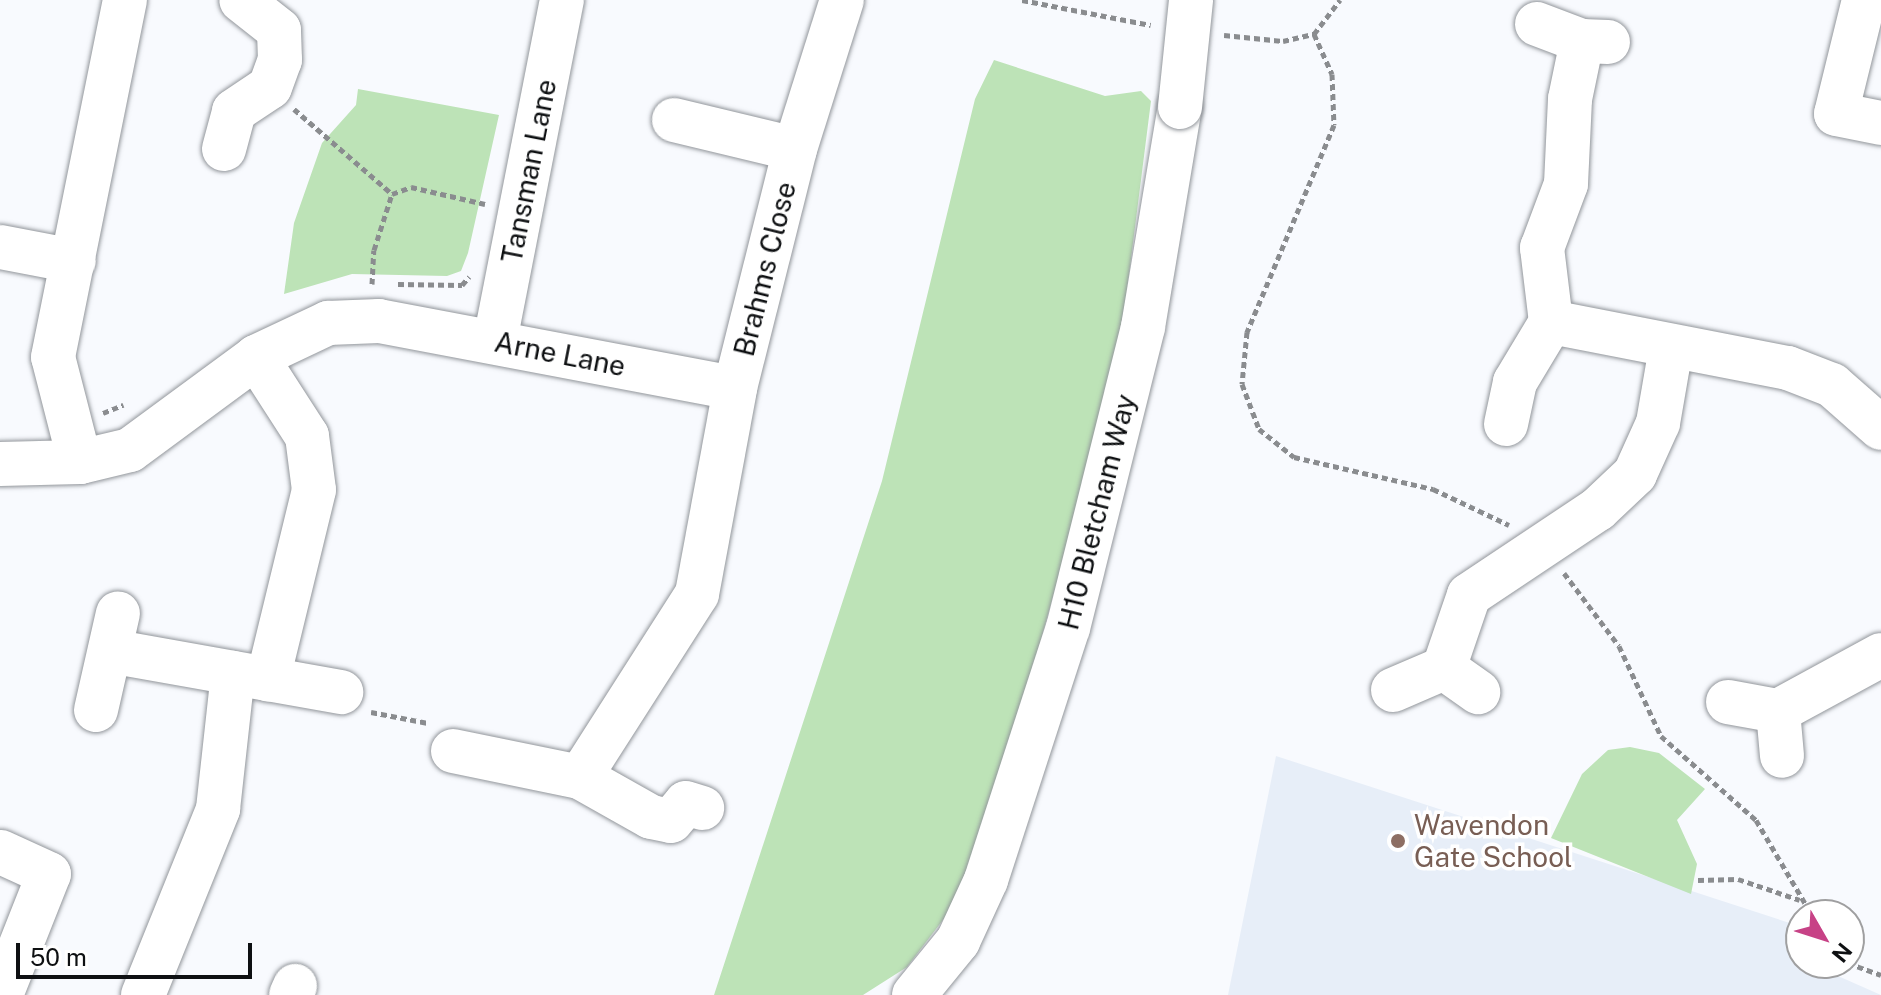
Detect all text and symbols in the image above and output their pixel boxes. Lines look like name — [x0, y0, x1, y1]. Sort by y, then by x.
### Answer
street label: Tansman Lane — [495, 76, 563, 266]
street label: Brahms Close — [727, 178, 803, 360]
street label: Arne Lane — [492, 325, 628, 383]
street label: H10 Bletcham Way — [1051, 390, 1143, 634]
place label: Wavendon Gate School — [1414, 808, 1573, 874]
marker: Wavendon Gate School — [1389, 832, 1407, 850]
north arrow — [1785, 899, 1865, 979]
scale bar — [20, 927, 256, 977]
text: N — [1827, 938, 1858, 968]
text: 50 m — [30, 943, 87, 971]

